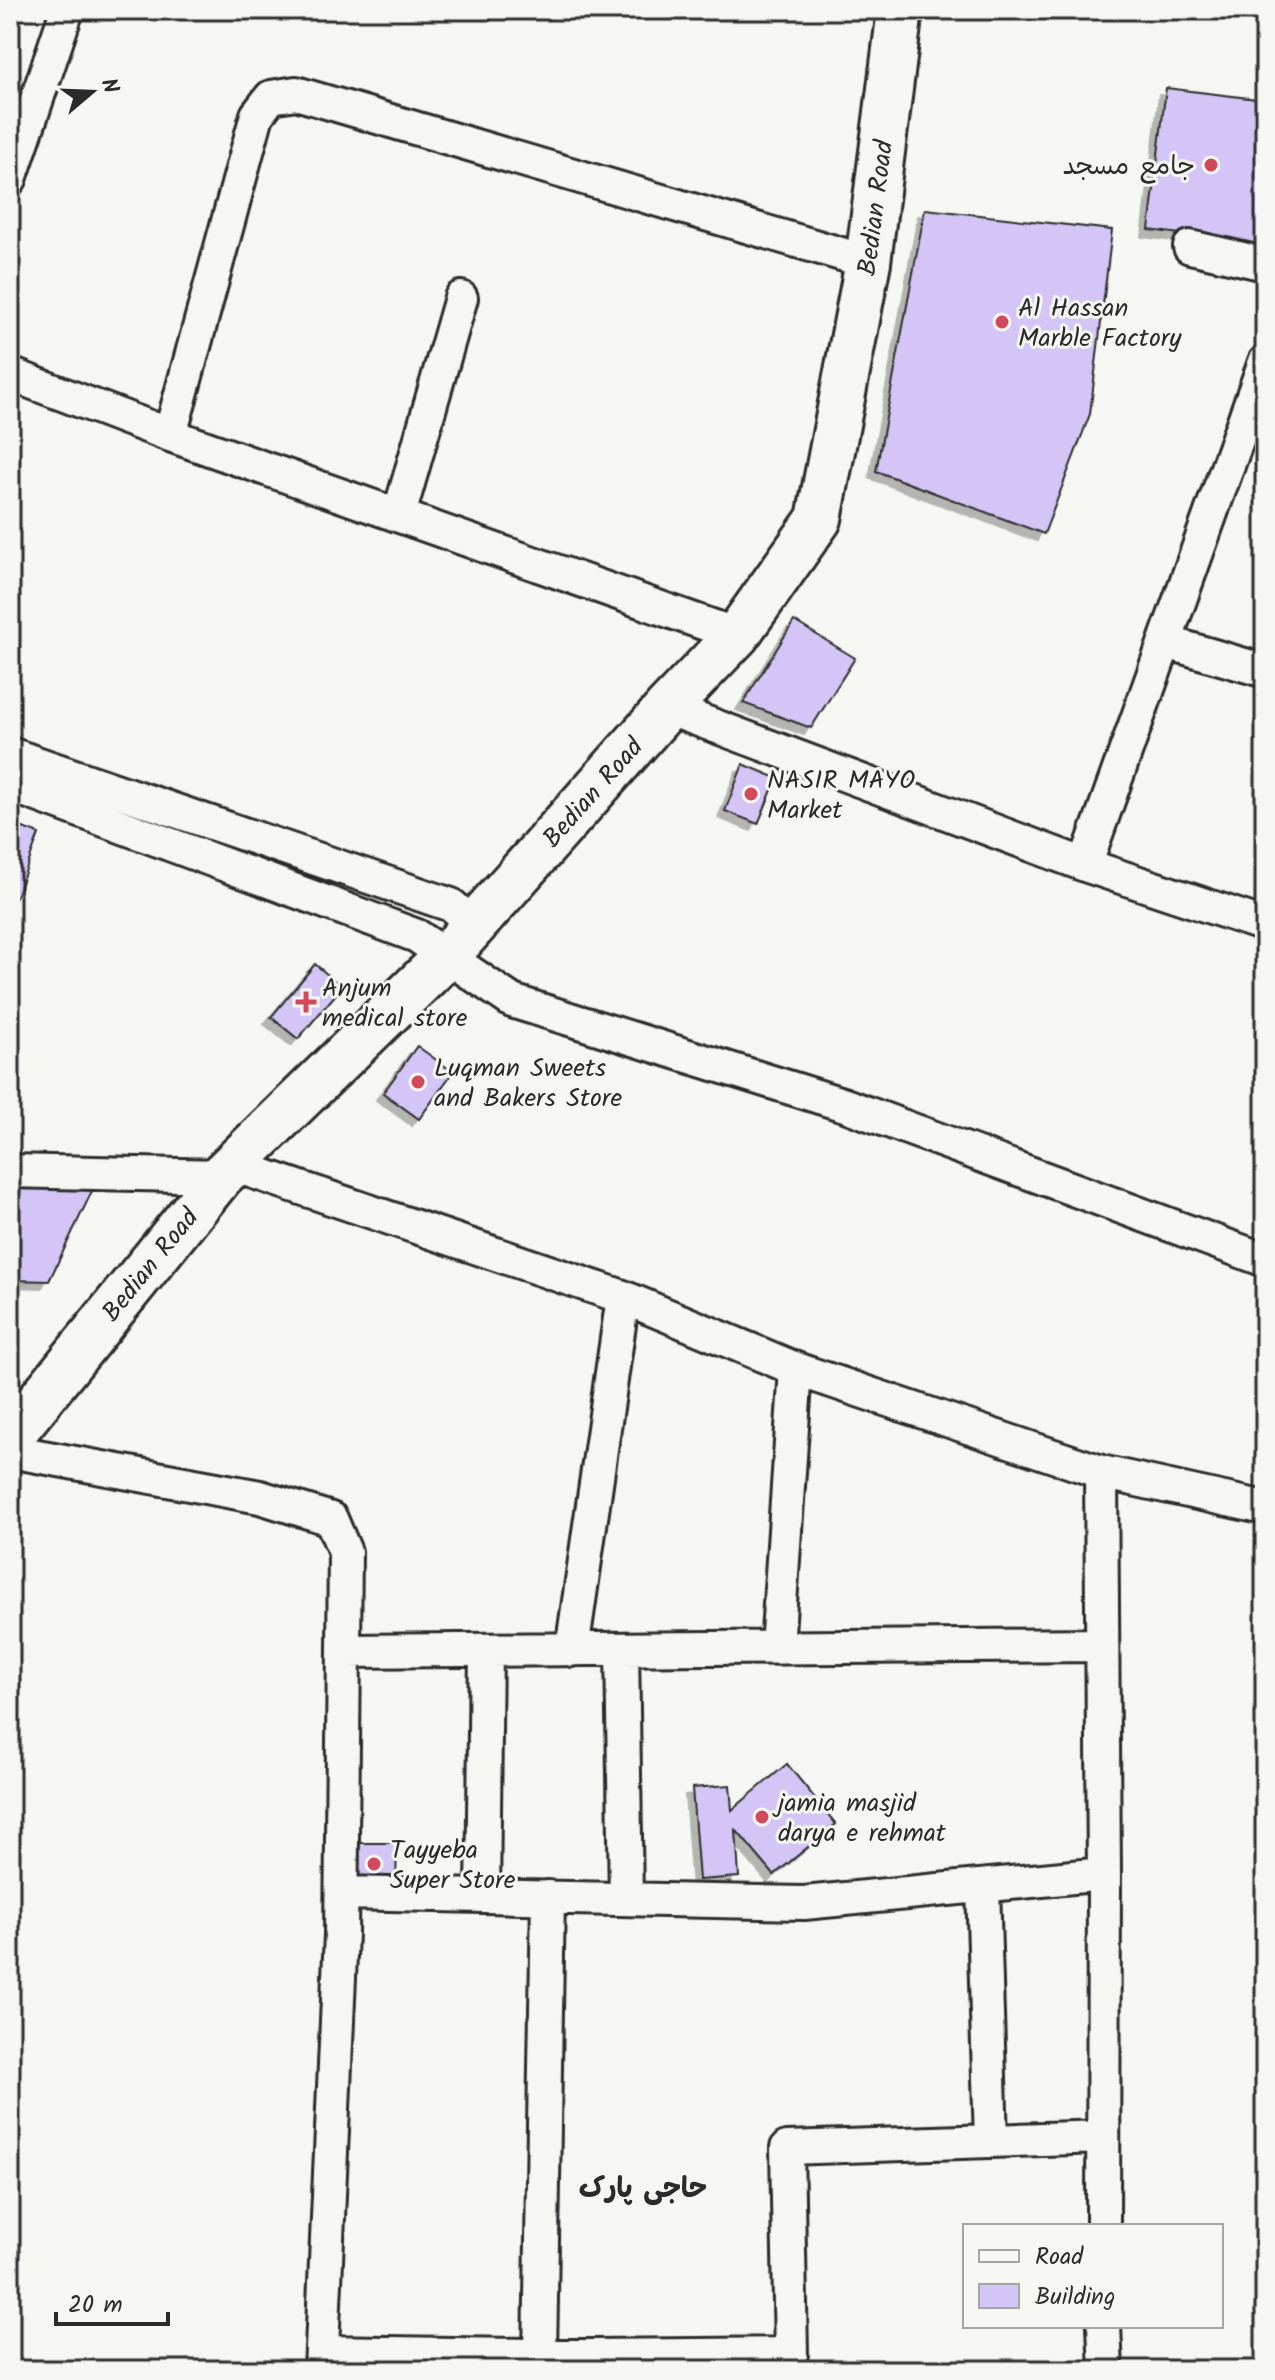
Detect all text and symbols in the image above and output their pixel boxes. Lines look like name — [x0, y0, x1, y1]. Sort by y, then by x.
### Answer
north arrow — [52, 52, 132, 132]
text: N — [90, 74, 127, 99]
street label: Bedian Road — [847, 137, 906, 279]
place label: جامع مسجد — [1062, 146, 1195, 188]
marker: جامع مسجد — [1202, 156, 1220, 174]
place label: Al Hassan Marble Factory — [1018, 288, 1182, 360]
marker: Al Hassan Marble Factory — [993, 313, 1011, 331]
street label: Bedian Road — [533, 728, 655, 858]
place label: NASIR MAYO Market — [767, 760, 915, 832]
marker: NASIR MAYO Market — [742, 785, 760, 803]
place label: Anjum medical store — [322, 968, 468, 1040]
marker: Anjum medical store — [297, 993, 315, 1011]
place label: Luqman Sweets and Bakers Store — [434, 1048, 622, 1120]
marker: Luqman Sweets and Bakers Store — [409, 1073, 427, 1091]
street label: Bedian Road — [92, 1199, 211, 1332]
place label: jamia masjid darya e rehmat — [772, 1783, 947, 1855]
marker: jamia masjid darya e rehmat — [753, 1808, 771, 1826]
place label: Tayyeba Super Store — [390, 1830, 516, 1902]
marker: Tayyeba Super Store — [365, 1855, 383, 1873]
district label: حاجی پارک — [579, 2167, 707, 2212]
legend — [963, 2224, 1223, 2328]
text: Road — [1035, 2238, 1084, 2277]
scale bar — [56, 2276, 168, 2326]
text: Building — [1035, 2278, 1115, 2317]
text: 20 m — [68, 2286, 123, 2325]

